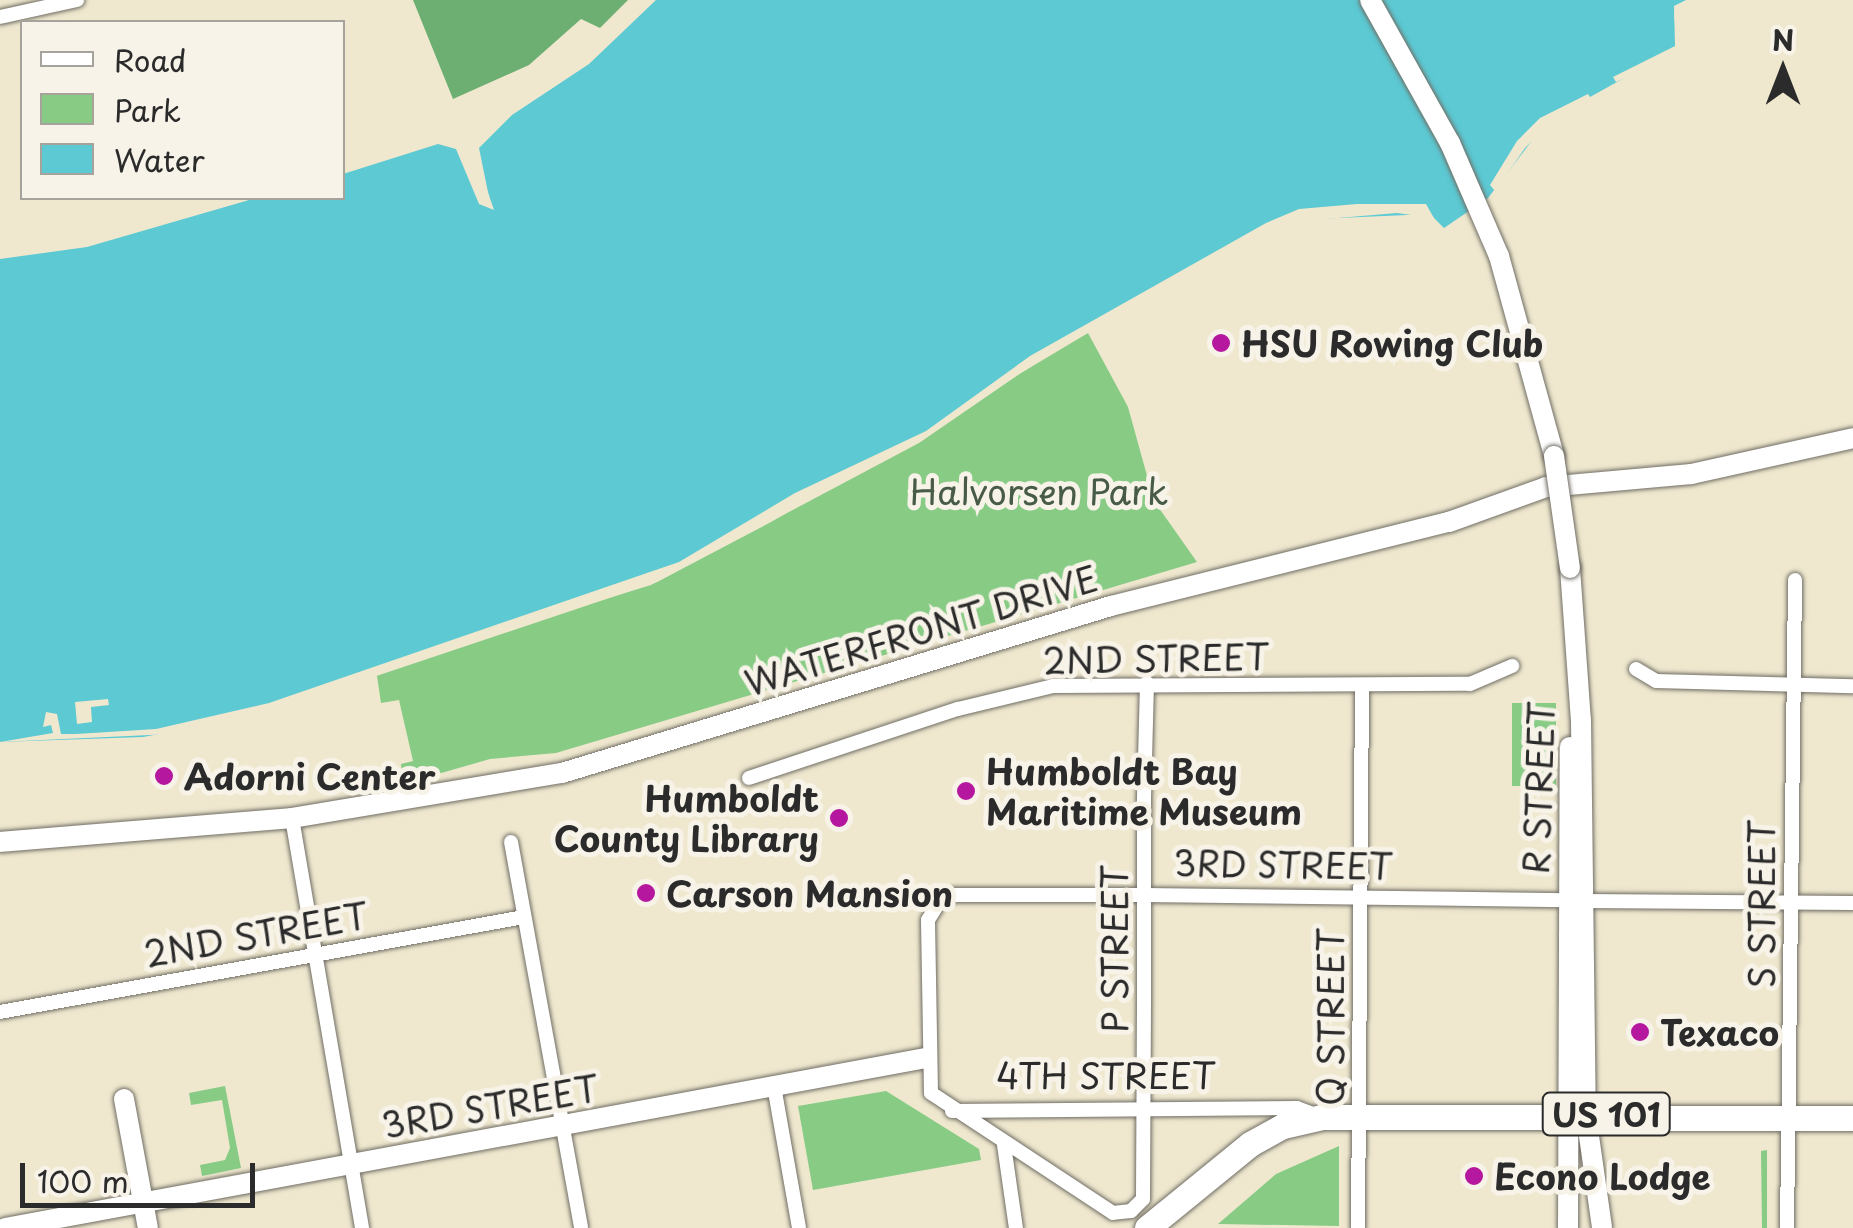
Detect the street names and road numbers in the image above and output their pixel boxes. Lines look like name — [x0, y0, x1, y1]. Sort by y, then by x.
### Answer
street label: WATERFRONT DRIVE — [739, 556, 1103, 704]
street label: 2ND STREET — [1041, 635, 1271, 681]
street label: R STREET — [1514, 700, 1562, 876]
street label: S STREET — [1740, 818, 1782, 990]
street label: 3RD STREET — [1170, 841, 1396, 887]
street label: P STREET — [1093, 864, 1135, 1034]
street label: 2ND STREET — [139, 893, 373, 975]
street label: Q STREET — [1309, 928, 1351, 1106]
street label: 4TH STREET — [995, 1054, 1217, 1096]
street label: 3RD STREET — [375, 1066, 605, 1146]
road number: US 101 — [1541, 1087, 1671, 1141]

